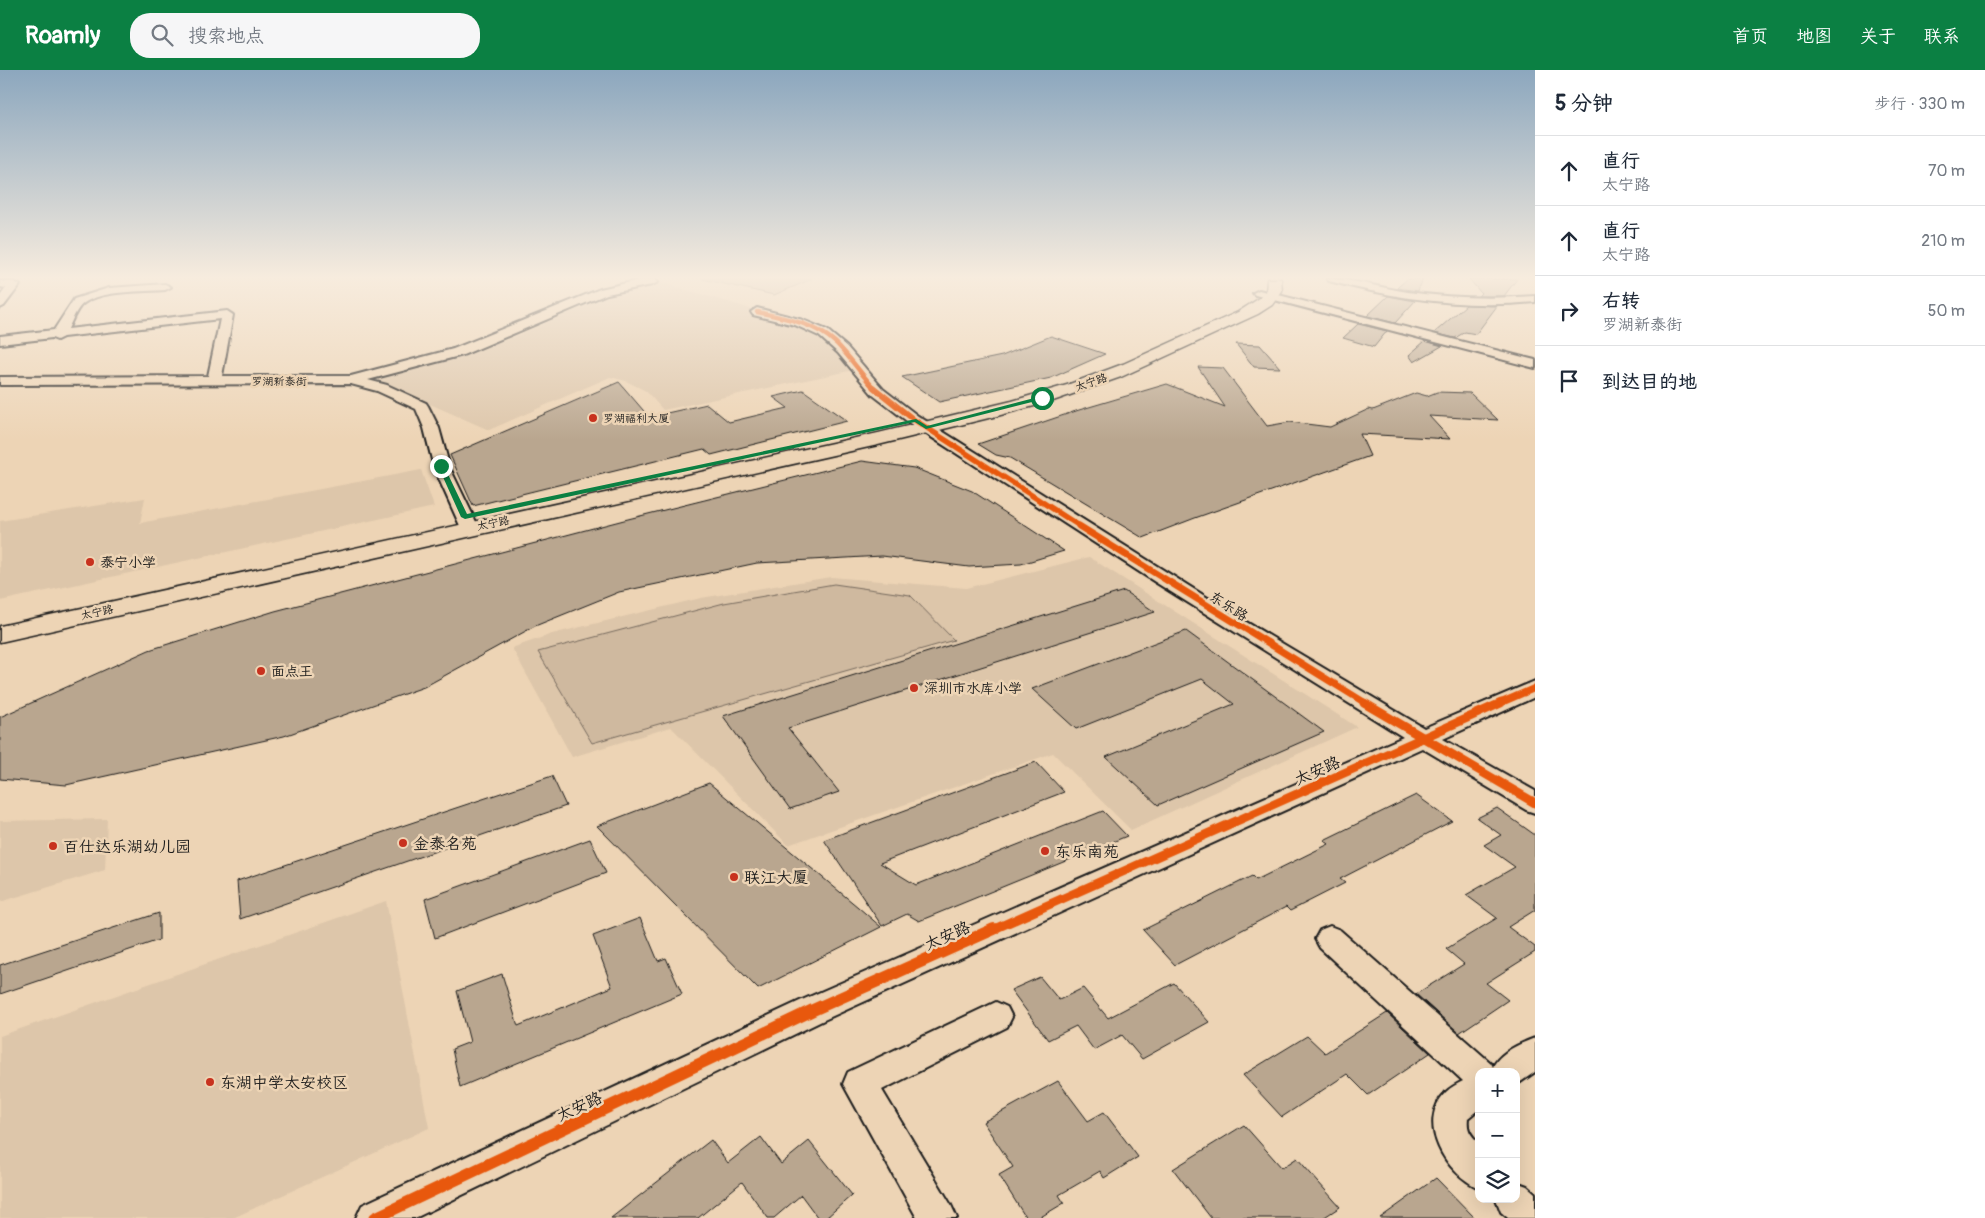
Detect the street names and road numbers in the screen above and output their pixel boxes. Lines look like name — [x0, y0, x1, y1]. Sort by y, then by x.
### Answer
street label: 太宁路 — [1073, 371, 1109, 394]
street label: 罗湖新泰街 — [252, 375, 307, 388]
street label: 太宁路 — [476, 514, 511, 533]
street label: 东乐路 — [1206, 588, 1251, 625]
street label: 太宁路 — [80, 602, 115, 623]
street label: 太安路 — [1291, 752, 1343, 790]
street label: 太安路 — [921, 917, 973, 955]
street label: 太安路 — [553, 1088, 605, 1126]

